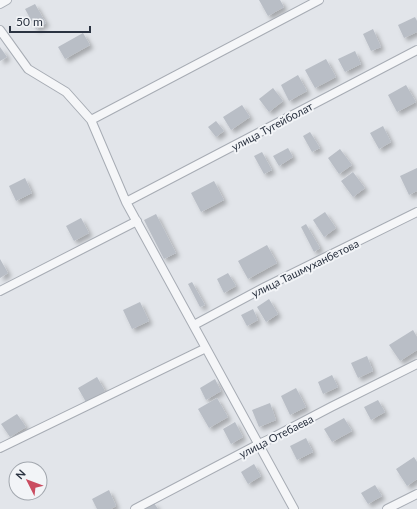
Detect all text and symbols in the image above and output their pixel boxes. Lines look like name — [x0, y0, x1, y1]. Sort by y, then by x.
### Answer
scale bar — [10, 8, 90, 34]
text: 50 m — [16, 14, 43, 29]
street label: улица Тугейболат — [229, 99, 315, 153]
street label: улица Ташмуханбетова — [249, 236, 361, 300]
street label: улица Отебаева — [237, 412, 315, 460]
north arrow — [8, 461, 48, 501]
text: N — [13, 466, 28, 481]

